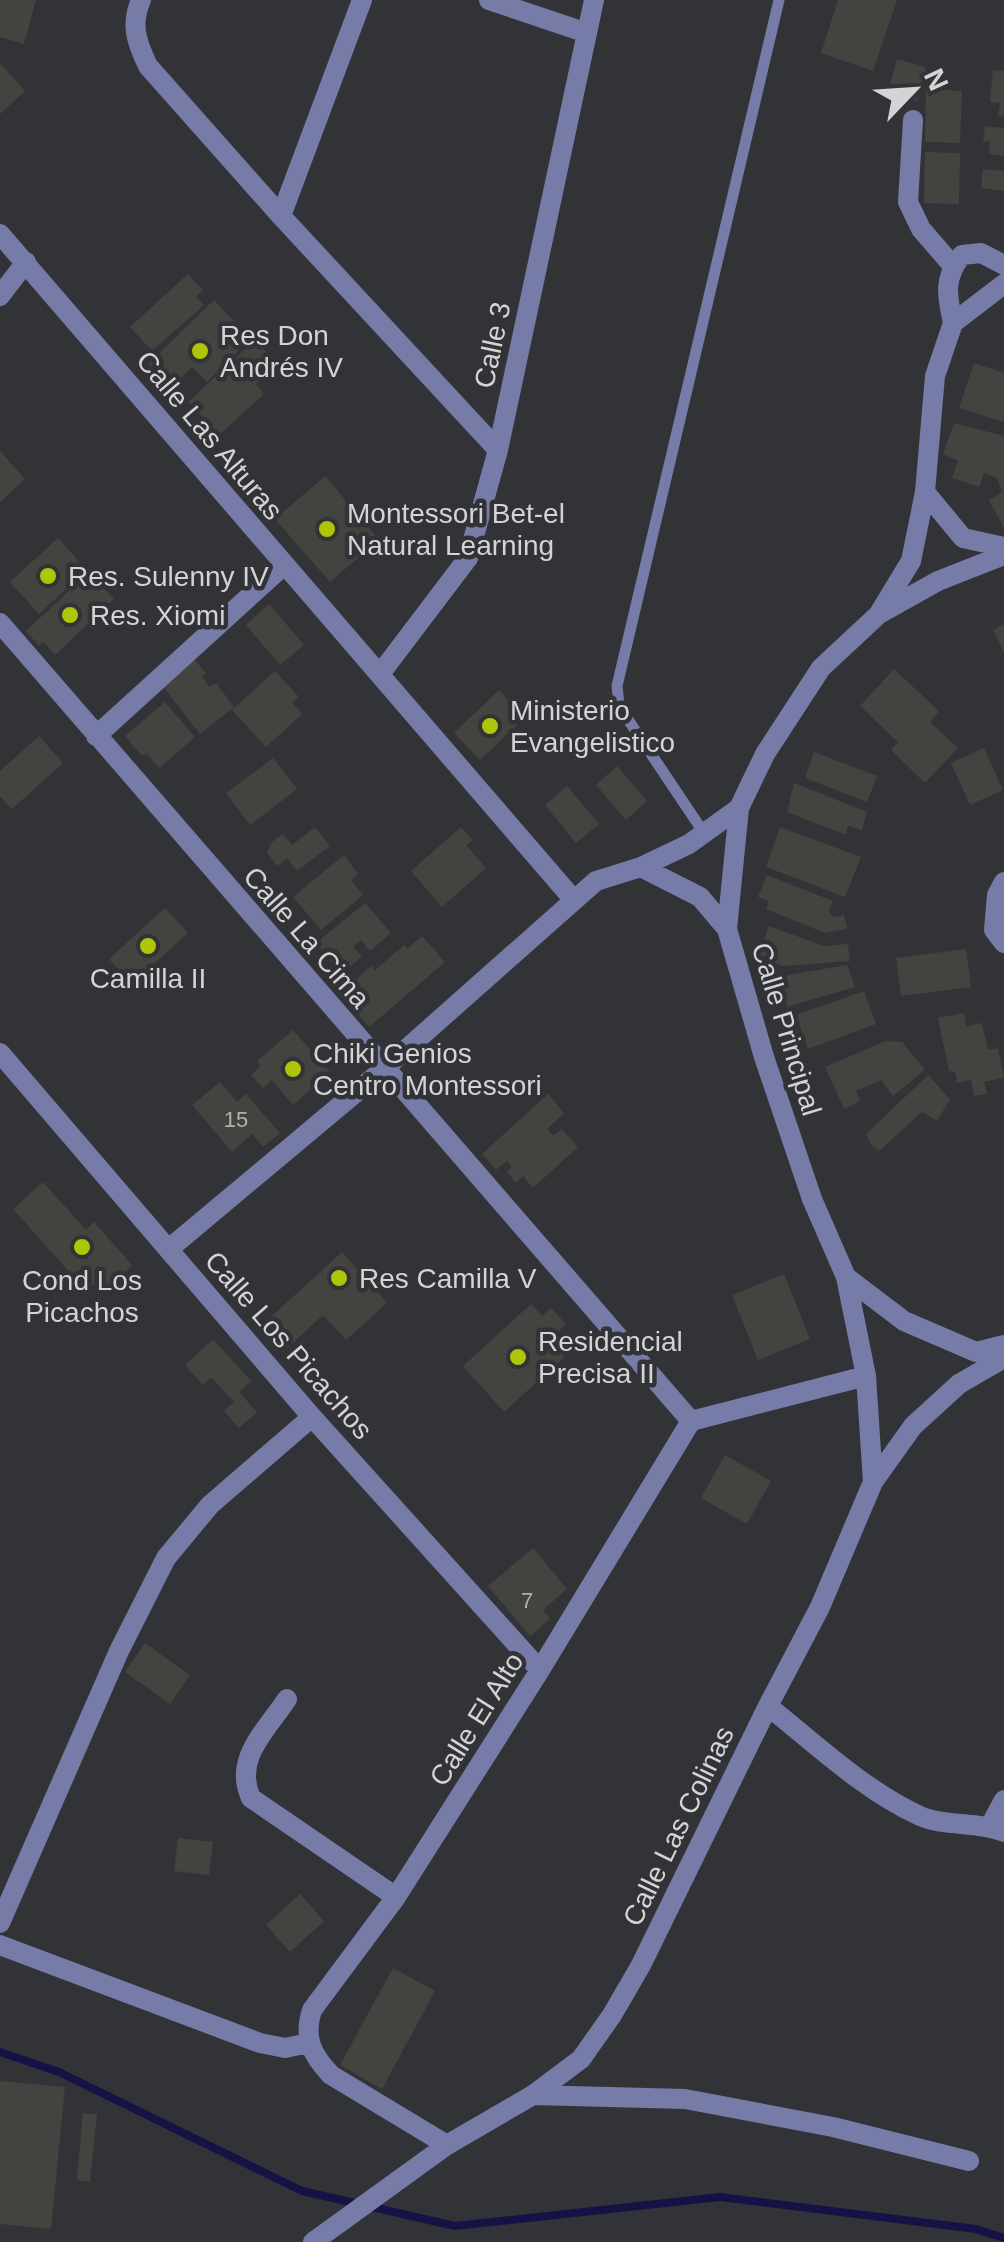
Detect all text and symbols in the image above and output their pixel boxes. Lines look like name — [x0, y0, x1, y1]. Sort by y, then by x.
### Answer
north arrow — [864, 40, 964, 140]
text: N — [918, 64, 955, 95]
street label: Calle 3 — [468, 299, 517, 391]
place label: Res Don Andrés IV — [220, 320, 343, 383]
marker: Res Don Andrés IV — [189, 340, 211, 362]
street label: Calle Las Alturas — [130, 345, 289, 526]
place label: Montessori Bet-el Natural Learning — [347, 498, 565, 561]
marker: Montessori Bet-el Natural Learning — [316, 518, 338, 540]
place label: Res. Sulenny IV — [68, 561, 269, 592]
marker: Res. Sulenny IV — [37, 565, 59, 587]
place label: Res. Xiomi — [90, 600, 225, 631]
marker: Res. Xiomi — [59, 604, 81, 626]
place label: Ministerio Evangelistico — [510, 695, 675, 758]
marker: Ministerio Evangelistico — [479, 715, 501, 737]
street label: Calle La Cima — [237, 861, 376, 1014]
marker: Camilla II — [137, 935, 159, 957]
street label: Calle Principal — [746, 939, 828, 1119]
place label: Camilla II — [90, 963, 206, 994]
place label: Chiki Genios Centro Montessori — [313, 1038, 542, 1101]
marker: Chiki Genios Centro Montessori — [282, 1058, 304, 1080]
house number: 15 — [224, 1107, 248, 1132]
marker: Cond Los Picachos — [71, 1236, 93, 1258]
street label: Calle Los Picachos — [199, 1245, 378, 1445]
place label: Res Camilla V — [359, 1263, 537, 1294]
place label: Cond Los Picachos — [22, 1265, 142, 1328]
marker: Res Camilla V — [328, 1267, 350, 1289]
place label: Residencial Precisa II — [538, 1326, 683, 1389]
marker: Residencial Precisa II — [507, 1346, 529, 1368]
house number: 7 — [521, 1588, 533, 1613]
street label: Calle El Alto — [423, 1647, 530, 1791]
street label: Calle Las Colinas — [617, 1722, 740, 1931]

